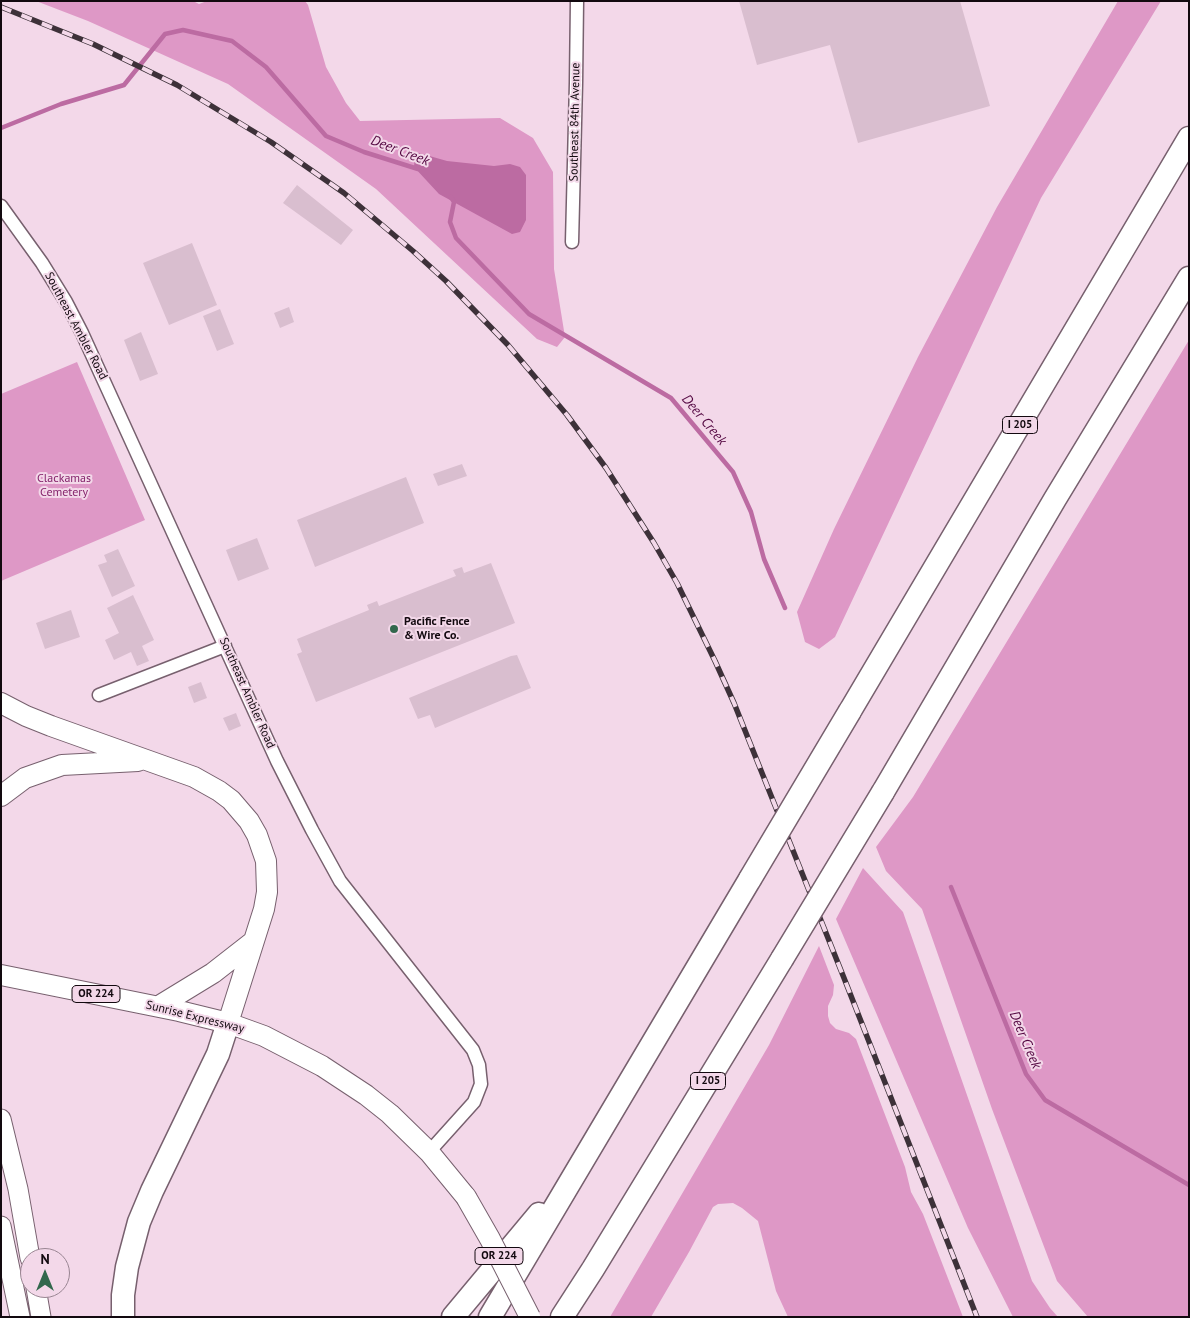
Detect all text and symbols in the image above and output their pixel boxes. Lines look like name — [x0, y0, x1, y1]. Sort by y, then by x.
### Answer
street label: Southeast 84th Avenue — [567, 63, 583, 181]
water label: Deer Creek — [369, 132, 431, 170]
street label: Southeast Ambler Road — [42, 270, 110, 382]
water label: Deer Creek — [678, 391, 730, 449]
road number: I 205 — [1002, 416, 1038, 434]
park label: Clackamas Cemetery — [37, 472, 91, 500]
place label: Pacific Fence & Wire Co. — [404, 615, 470, 643]
marker: Pacific Fence & Wire Co. — [388, 623, 400, 635]
street label: Southeast Ambler Road — [216, 635, 278, 751]
road number: OR 224 — [72, 986, 120, 1002]
street label: Sunrise Expressway — [144, 998, 246, 1036]
water label: Deer Creek — [1005, 1009, 1045, 1071]
road number: I 205 — [690, 1072, 726, 1090]
north arrow — [20, 1248, 70, 1298]
road number: OR 224 — [475, 1248, 523, 1264]
text: N — [40, 1250, 50, 1268]

